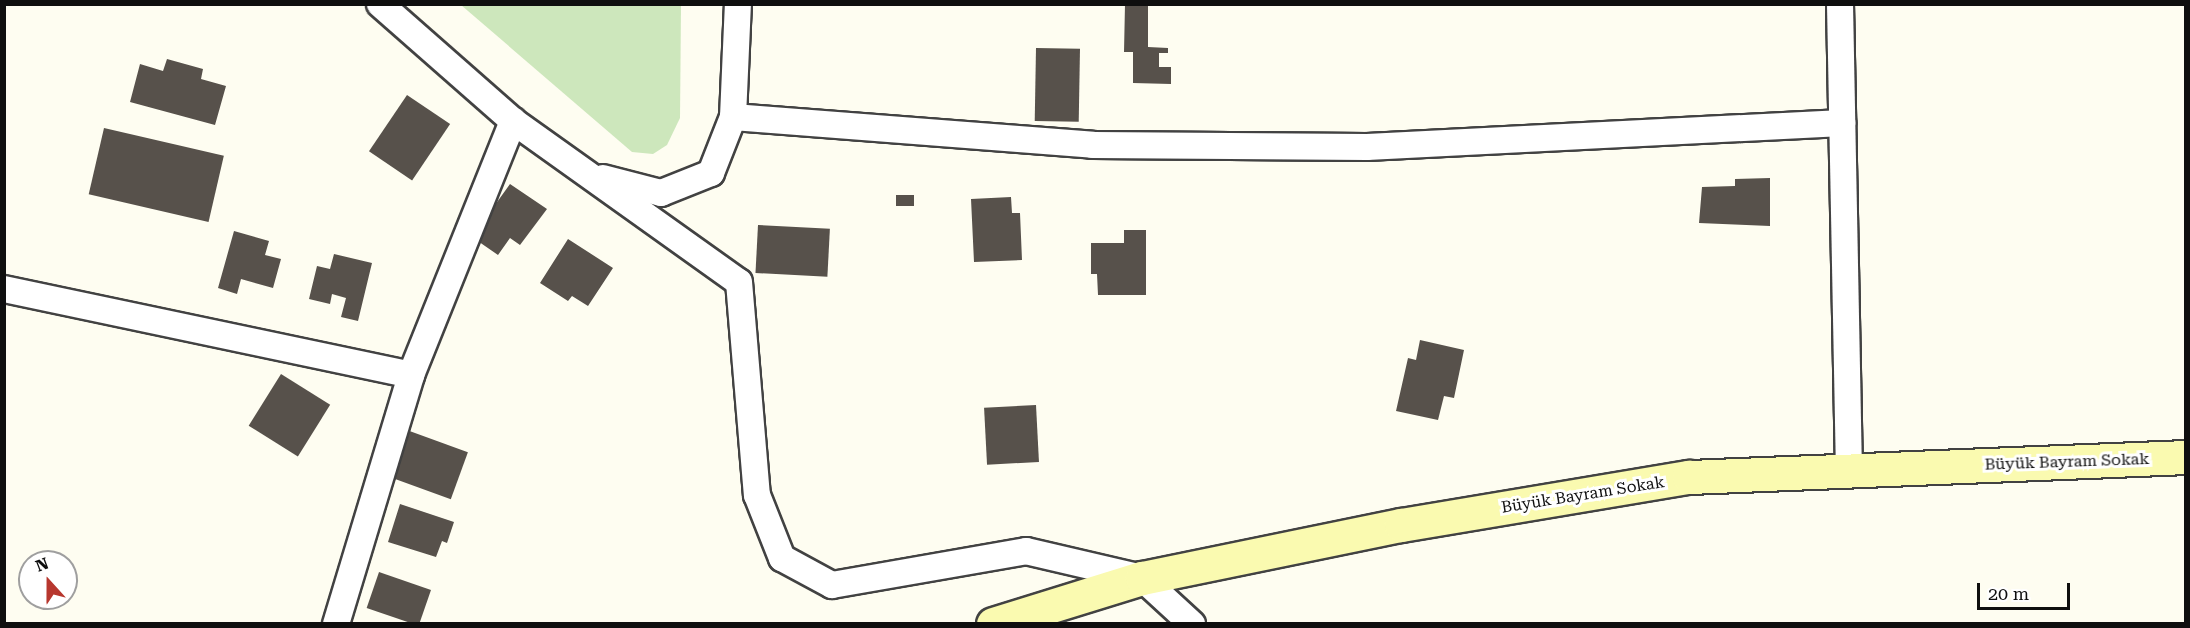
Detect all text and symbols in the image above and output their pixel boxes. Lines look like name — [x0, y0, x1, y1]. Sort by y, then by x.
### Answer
street label: Büyük Bayram Sokak — [1984, 450, 2150, 474]
street label: Büyük Bayram Sokak — [1500, 473, 1666, 517]
north arrow — [18, 550, 78, 610]
text: N — [33, 554, 51, 576]
scale bar — [1980, 571, 2073, 609]
text: 20 m — [1988, 583, 2029, 604]

